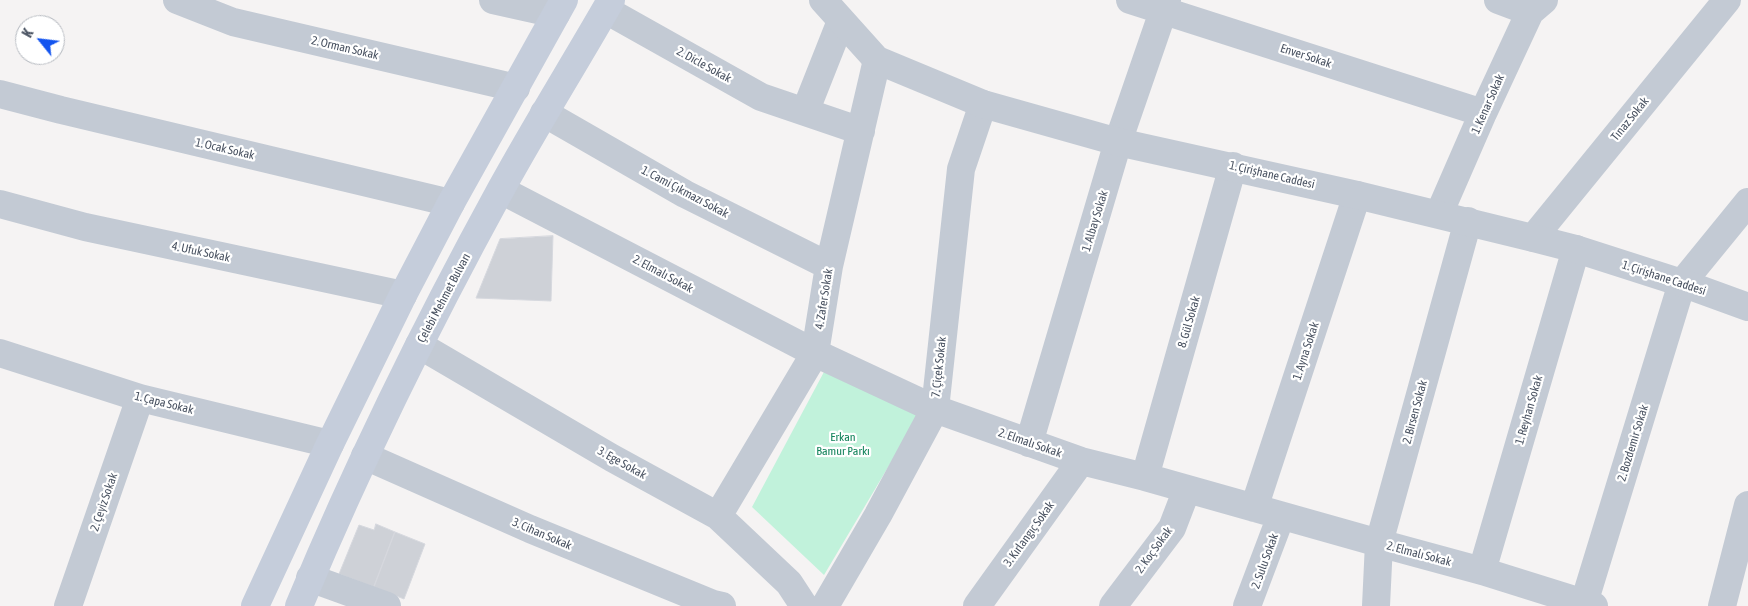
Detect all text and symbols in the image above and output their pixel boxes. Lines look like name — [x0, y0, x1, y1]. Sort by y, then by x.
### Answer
north arrow — [15, 15, 65, 65]
text: K — [19, 26, 36, 40]
street label: 2. Orman Sokak — [310, 33, 380, 63]
street label: Enver Sokak — [1278, 41, 1334, 71]
street label: 2. Dicle Sokak — [674, 44, 734, 86]
street label: 1. Kenar Sokak — [1468, 72, 1508, 136]
street label: Tınaz Sokak — [1608, 94, 1652, 144]
street label: 1. Ocak Sokak — [194, 135, 256, 163]
street label: 1. Çirişhane Caddesi — [1228, 158, 1316, 192]
street label: 1. Cami Çıkmazı Sokak — [639, 163, 731, 221]
street label: 1. Albay Sokak — [1079, 189, 1111, 253]
street label: 4. Ufuk Sokak — [170, 239, 232, 265]
street label: Çelebi Mehmet Bulvarı — [414, 251, 474, 345]
street label: 2. Elmalı Sokak — [630, 252, 696, 296]
street label: 1. Çirişhane Caddesi — [1620, 258, 1708, 298]
street label: 4. Zafer Sokak — [812, 268, 836, 330]
street label: 8. Gül Sokak — [1175, 294, 1203, 350]
street label: 1. Ayna Sokak — [1290, 320, 1322, 382]
street label: 7. Çiçek Sokak — [929, 336, 949, 398]
street label: 1. Reyhan Sokak — [1512, 374, 1546, 446]
street label: 2. Birsen Sokak — [1400, 379, 1430, 445]
street label: 1. Çapa Sokak — [133, 389, 195, 417]
street label: 2. Bozdemir Sokak — [1615, 403, 1651, 483]
street label: 2. Elmalı Sokak — [996, 425, 1064, 461]
park label: Erkan Bamur Parkı — [816, 430, 870, 458]
street label: 3. Ege Sokak — [595, 444, 649, 482]
street label: 2. Çeyiz Sokak — [87, 471, 121, 533]
street label: 3. Kırlangıç Sokak — [1001, 499, 1057, 569]
street label: 3. Cihan Sokak — [510, 515, 574, 553]
street label: 2. Koç Sokak — [1132, 524, 1176, 576]
street label: 2. Sulu Sokak — [1248, 531, 1282, 591]
street label: 2. Elmalı Sokak — [1385, 538, 1453, 570]

